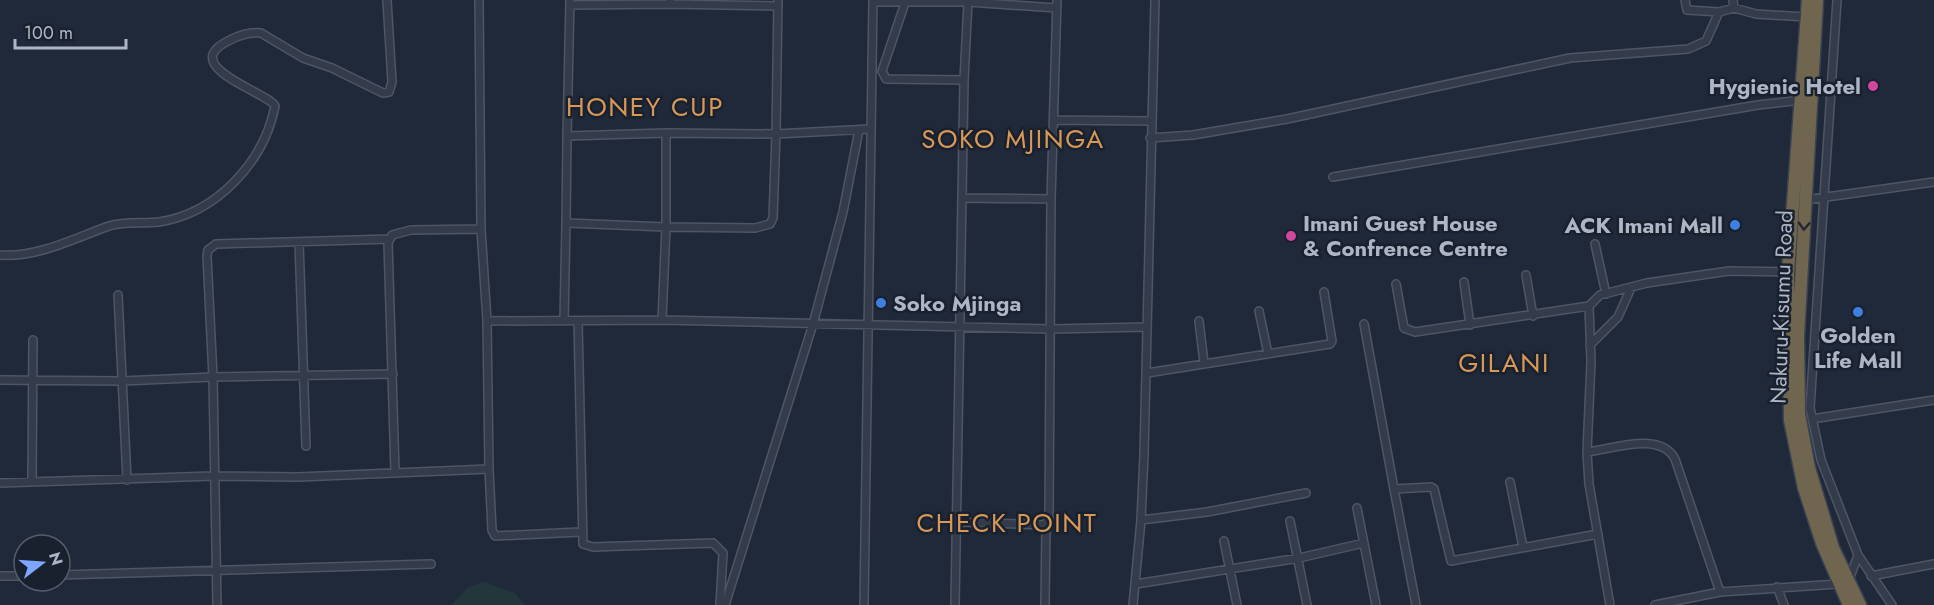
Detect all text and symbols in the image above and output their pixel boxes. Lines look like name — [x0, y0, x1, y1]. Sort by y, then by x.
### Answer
scale bar — [15, 12, 126, 50]
text: 100 m — [24, 20, 73, 46]
place label: Hygienic Hotel — [1708, 70, 1861, 102]
marker: Hygienic Hotel — [1866, 79, 1880, 93]
district label: HONEY CUP — [566, 88, 724, 126]
district label: SOKO MJINGA — [921, 120, 1105, 158]
place label: Imani Guest House & Confrence Centre — [1303, 207, 1508, 264]
place label: ACK Imani Mall — [1563, 209, 1723, 241]
street label: Nakuru-Kisumu Road — [1762, 210, 1800, 404]
marker: ACK Imani Mall — [1728, 218, 1742, 232]
one-way arrow — [1798, 222, 1811, 231]
marker: Imani Guest House & Confrence Centre — [1284, 229, 1298, 243]
place label: Soko Mjinga — [893, 287, 1021, 319]
marker: Soko Mjinga — [874, 296, 888, 310]
marker: Golden Life Mall — [1851, 305, 1865, 319]
place label: Golden Life Mall — [1814, 319, 1902, 376]
district label: GILANI — [1458, 344, 1550, 382]
district label: CHECK POINT — [917, 504, 1097, 542]
north arrow — [12, 533, 72, 593]
text: N — [43, 549, 69, 568]

